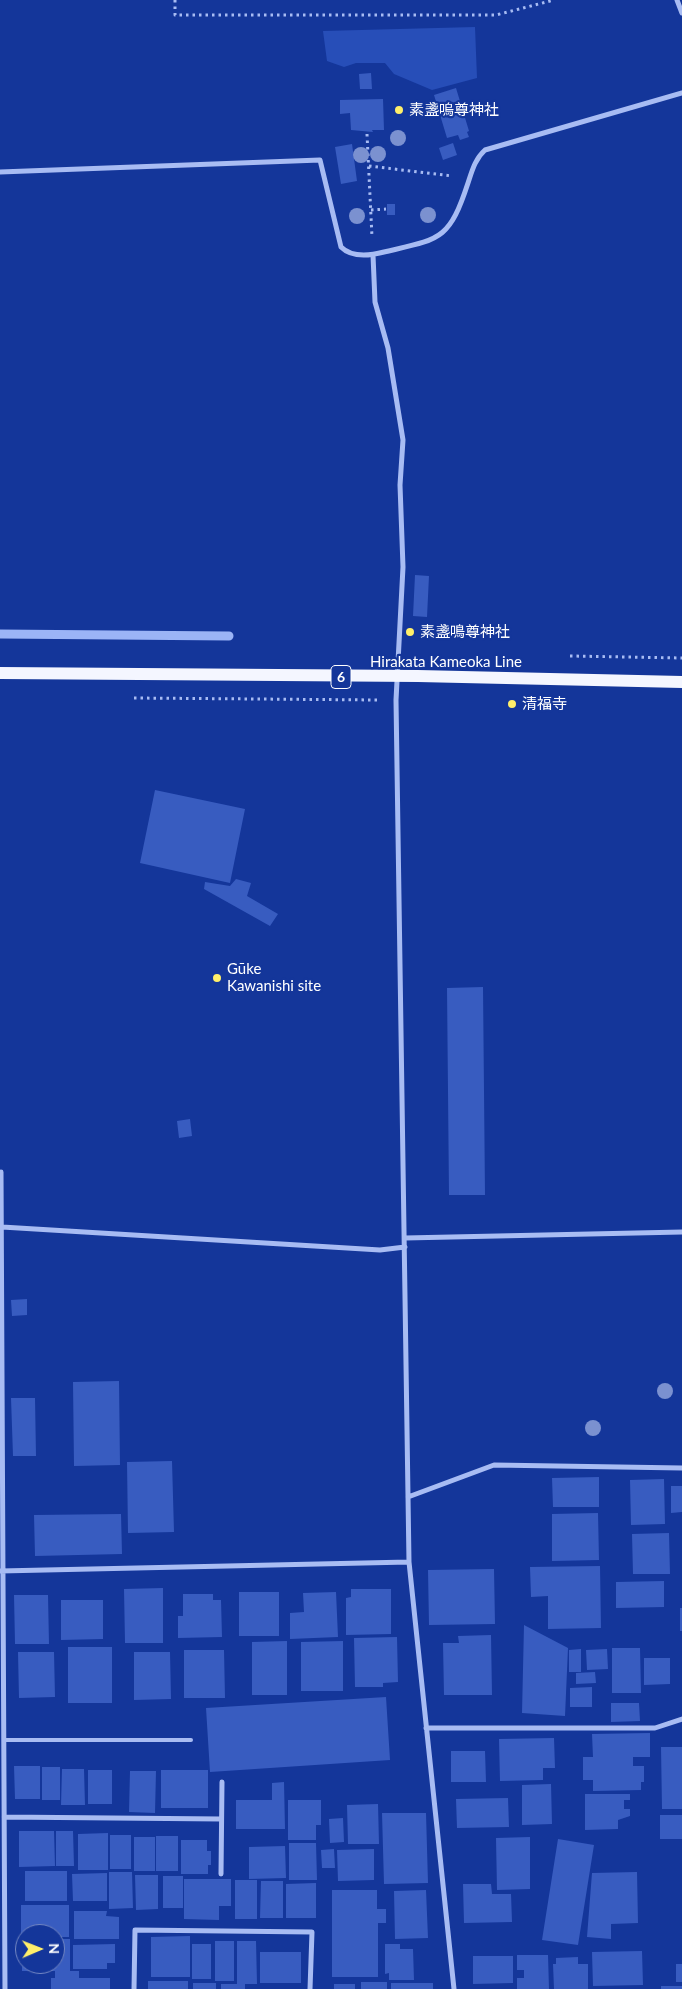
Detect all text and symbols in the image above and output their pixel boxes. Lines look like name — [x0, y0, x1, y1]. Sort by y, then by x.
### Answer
place label: 素盞嗚尊神社 — [409, 101, 499, 119]
marker: 素盞嗚尊神社 — [393, 104, 405, 116]
place label: 素盞鳴尊神社 — [420, 623, 510, 641]
marker: 素盞鳴尊神社 — [404, 626, 416, 638]
street label: Hirakata Kameoka Line — [370, 653, 522, 671]
road number: 6 — [331, 666, 351, 689]
place label: 清福寺 — [522, 695, 567, 713]
marker: 清福寺 — [506, 698, 518, 710]
place label: Gūke Kawanishi site — [227, 960, 321, 995]
marker: Gūke Kawanishi site — [211, 972, 223, 984]
north arrow — [15, 1924, 65, 1974]
text: N — [46, 1943, 63, 1954]

